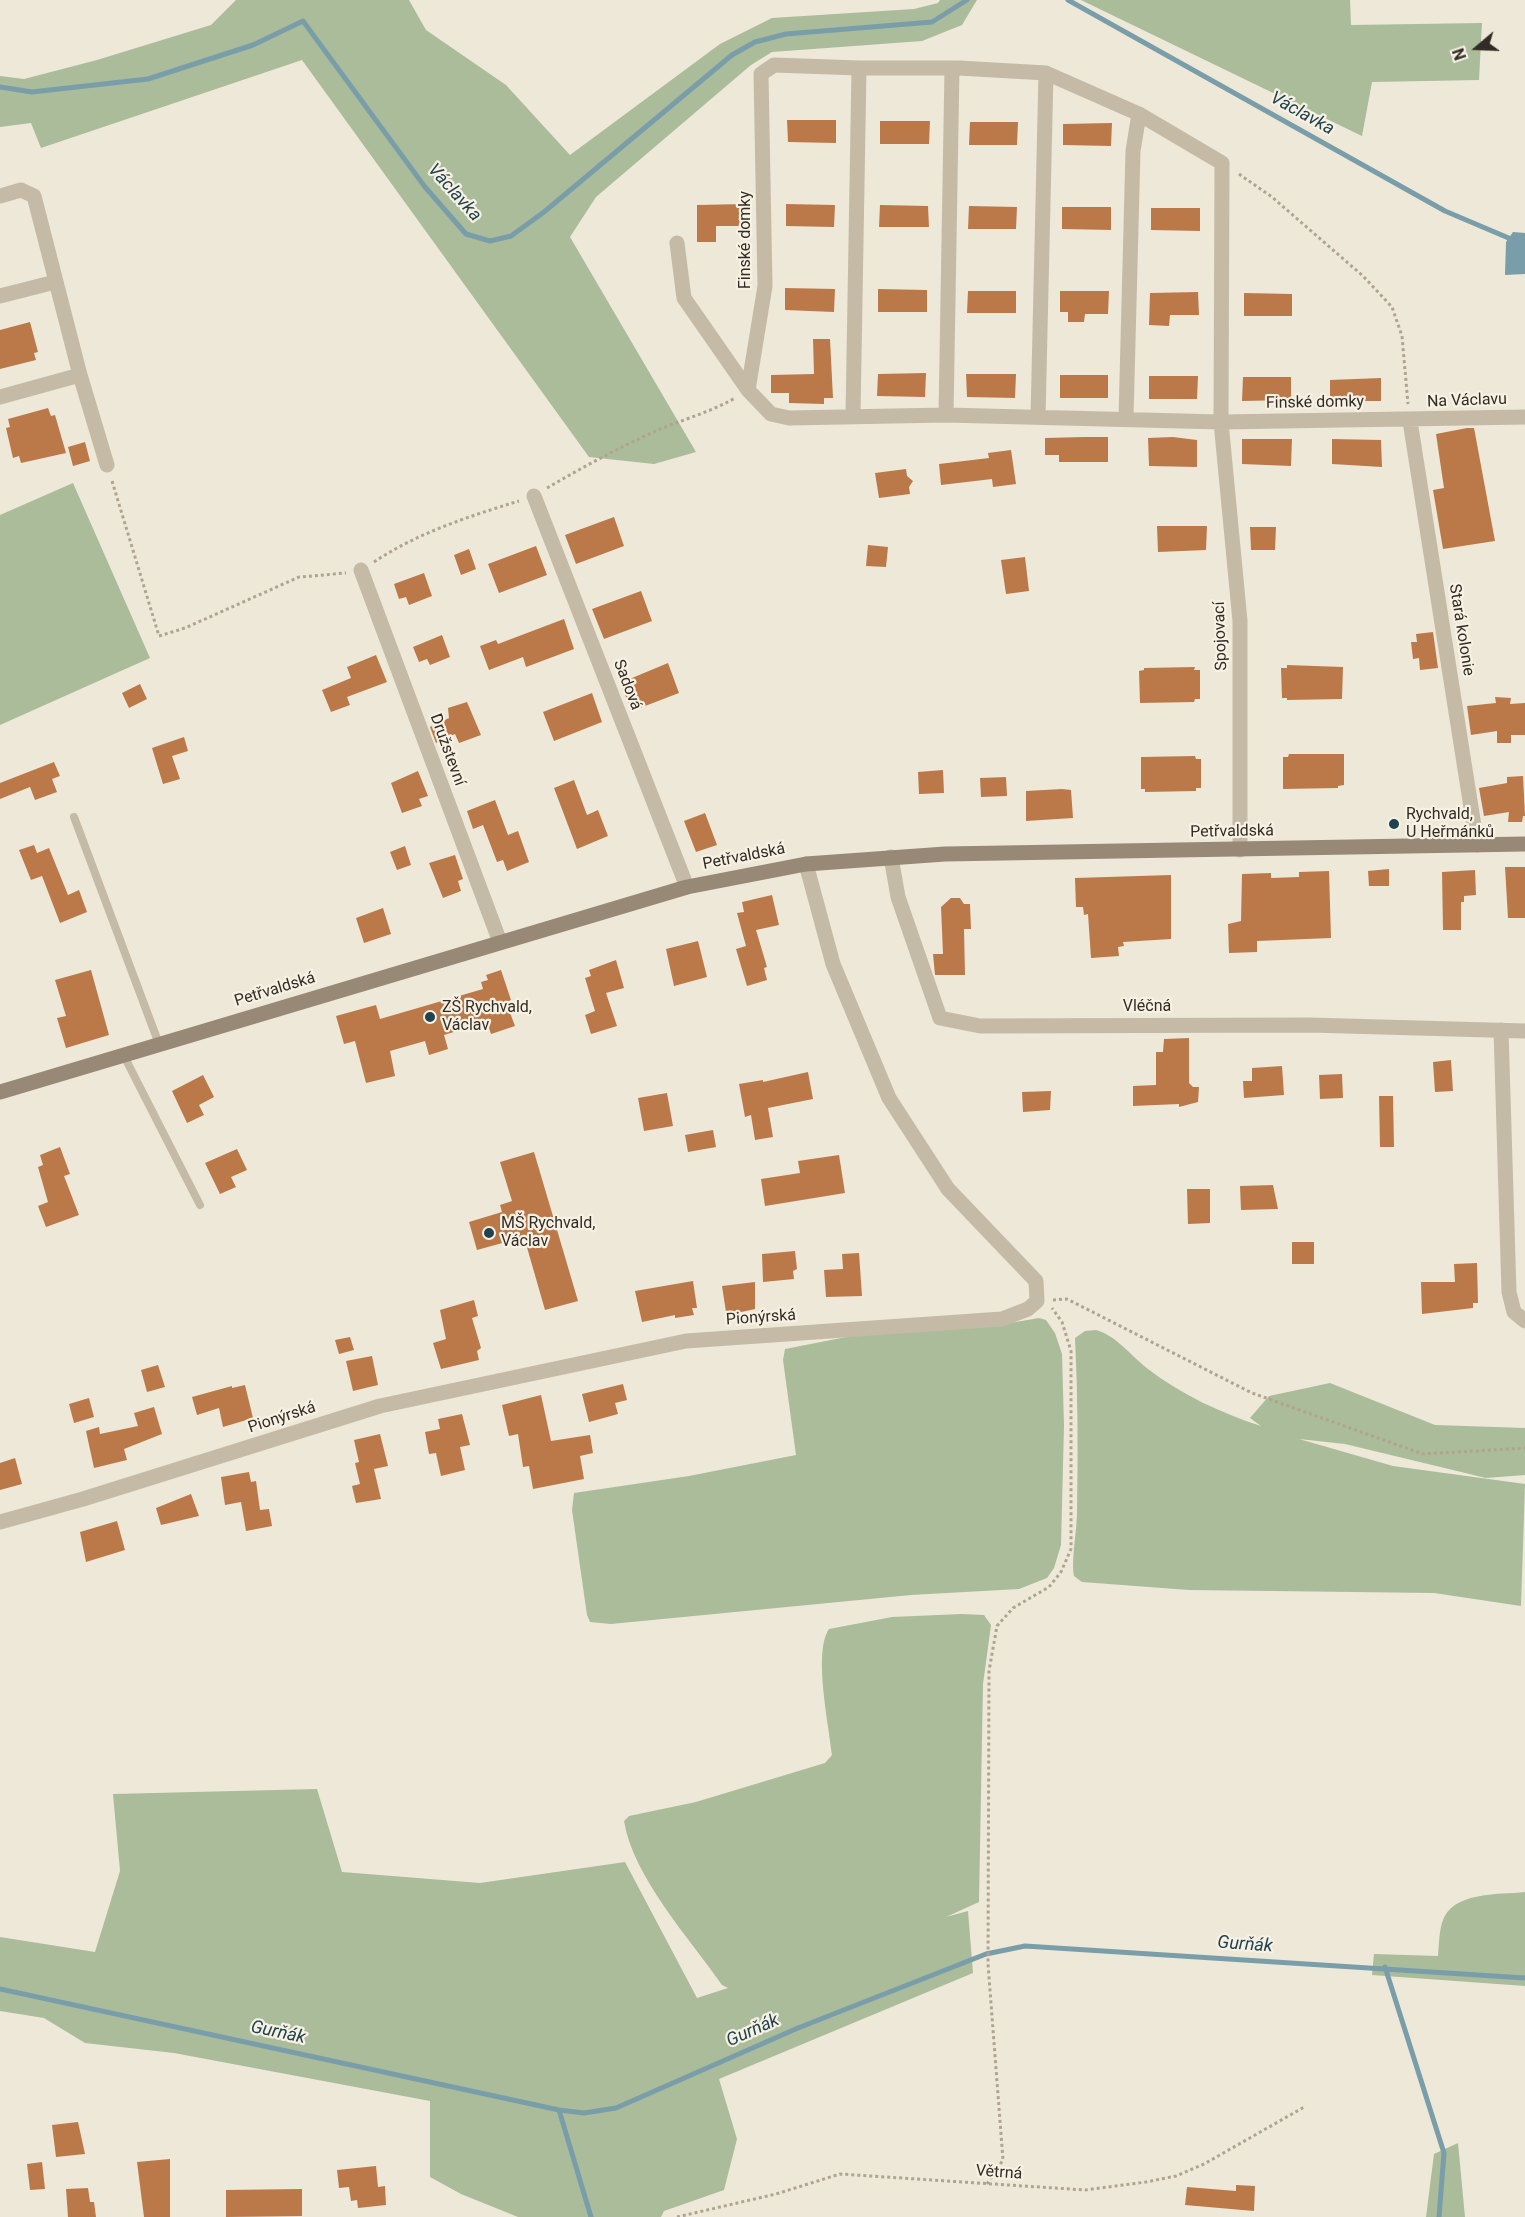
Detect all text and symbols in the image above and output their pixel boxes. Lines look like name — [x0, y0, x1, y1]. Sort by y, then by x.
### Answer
north arrow — [1447, 18, 1507, 78]
text: N — [1449, 46, 1470, 62]
water label: Václavka — [1266, 88, 1338, 140]
water label: Václavka — [423, 160, 485, 226]
street label: Finské domky — [736, 191, 756, 289]
street label: Na Václavu — [1427, 390, 1507, 412]
street label: Finské domky — [1266, 393, 1364, 413]
street label: Stará kolonie — [1444, 583, 1478, 677]
street label: Spojovací — [1210, 601, 1232, 671]
street label: Sadová — [609, 657, 645, 713]
street label: Družstevní — [425, 711, 469, 789]
place label: Rychvald, U Heřmánků — [1406, 805, 1494, 843]
marker: Rychvald, U Heřmánků — [1387, 817, 1401, 831]
street label: Petřvaldská — [1190, 822, 1274, 842]
street label: Petřvaldská — [701, 840, 787, 874]
street label: Petřvaldská — [232, 969, 318, 1011]
street label: Vléčná — [1123, 997, 1171, 1017]
place label: ZŠ Rychvald, Václav — [442, 998, 532, 1036]
marker: ZŠ Rychvald, Václav — [423, 1010, 437, 1024]
place label: MŠ Rychvald, Václav — [501, 1214, 595, 1252]
marker: MŠ Rychvald, Václav — [482, 1226, 496, 1240]
street label: Pionýrská — [725, 1306, 797, 1330]
street label: Pionýrská — [246, 1398, 318, 1438]
water label: Gurňák — [1217, 1932, 1273, 1958]
water label: Gurňák — [723, 2010, 783, 2052]
water label: Gurňák — [249, 2017, 307, 2049]
street label: Větrná — [975, 2162, 1023, 2184]

